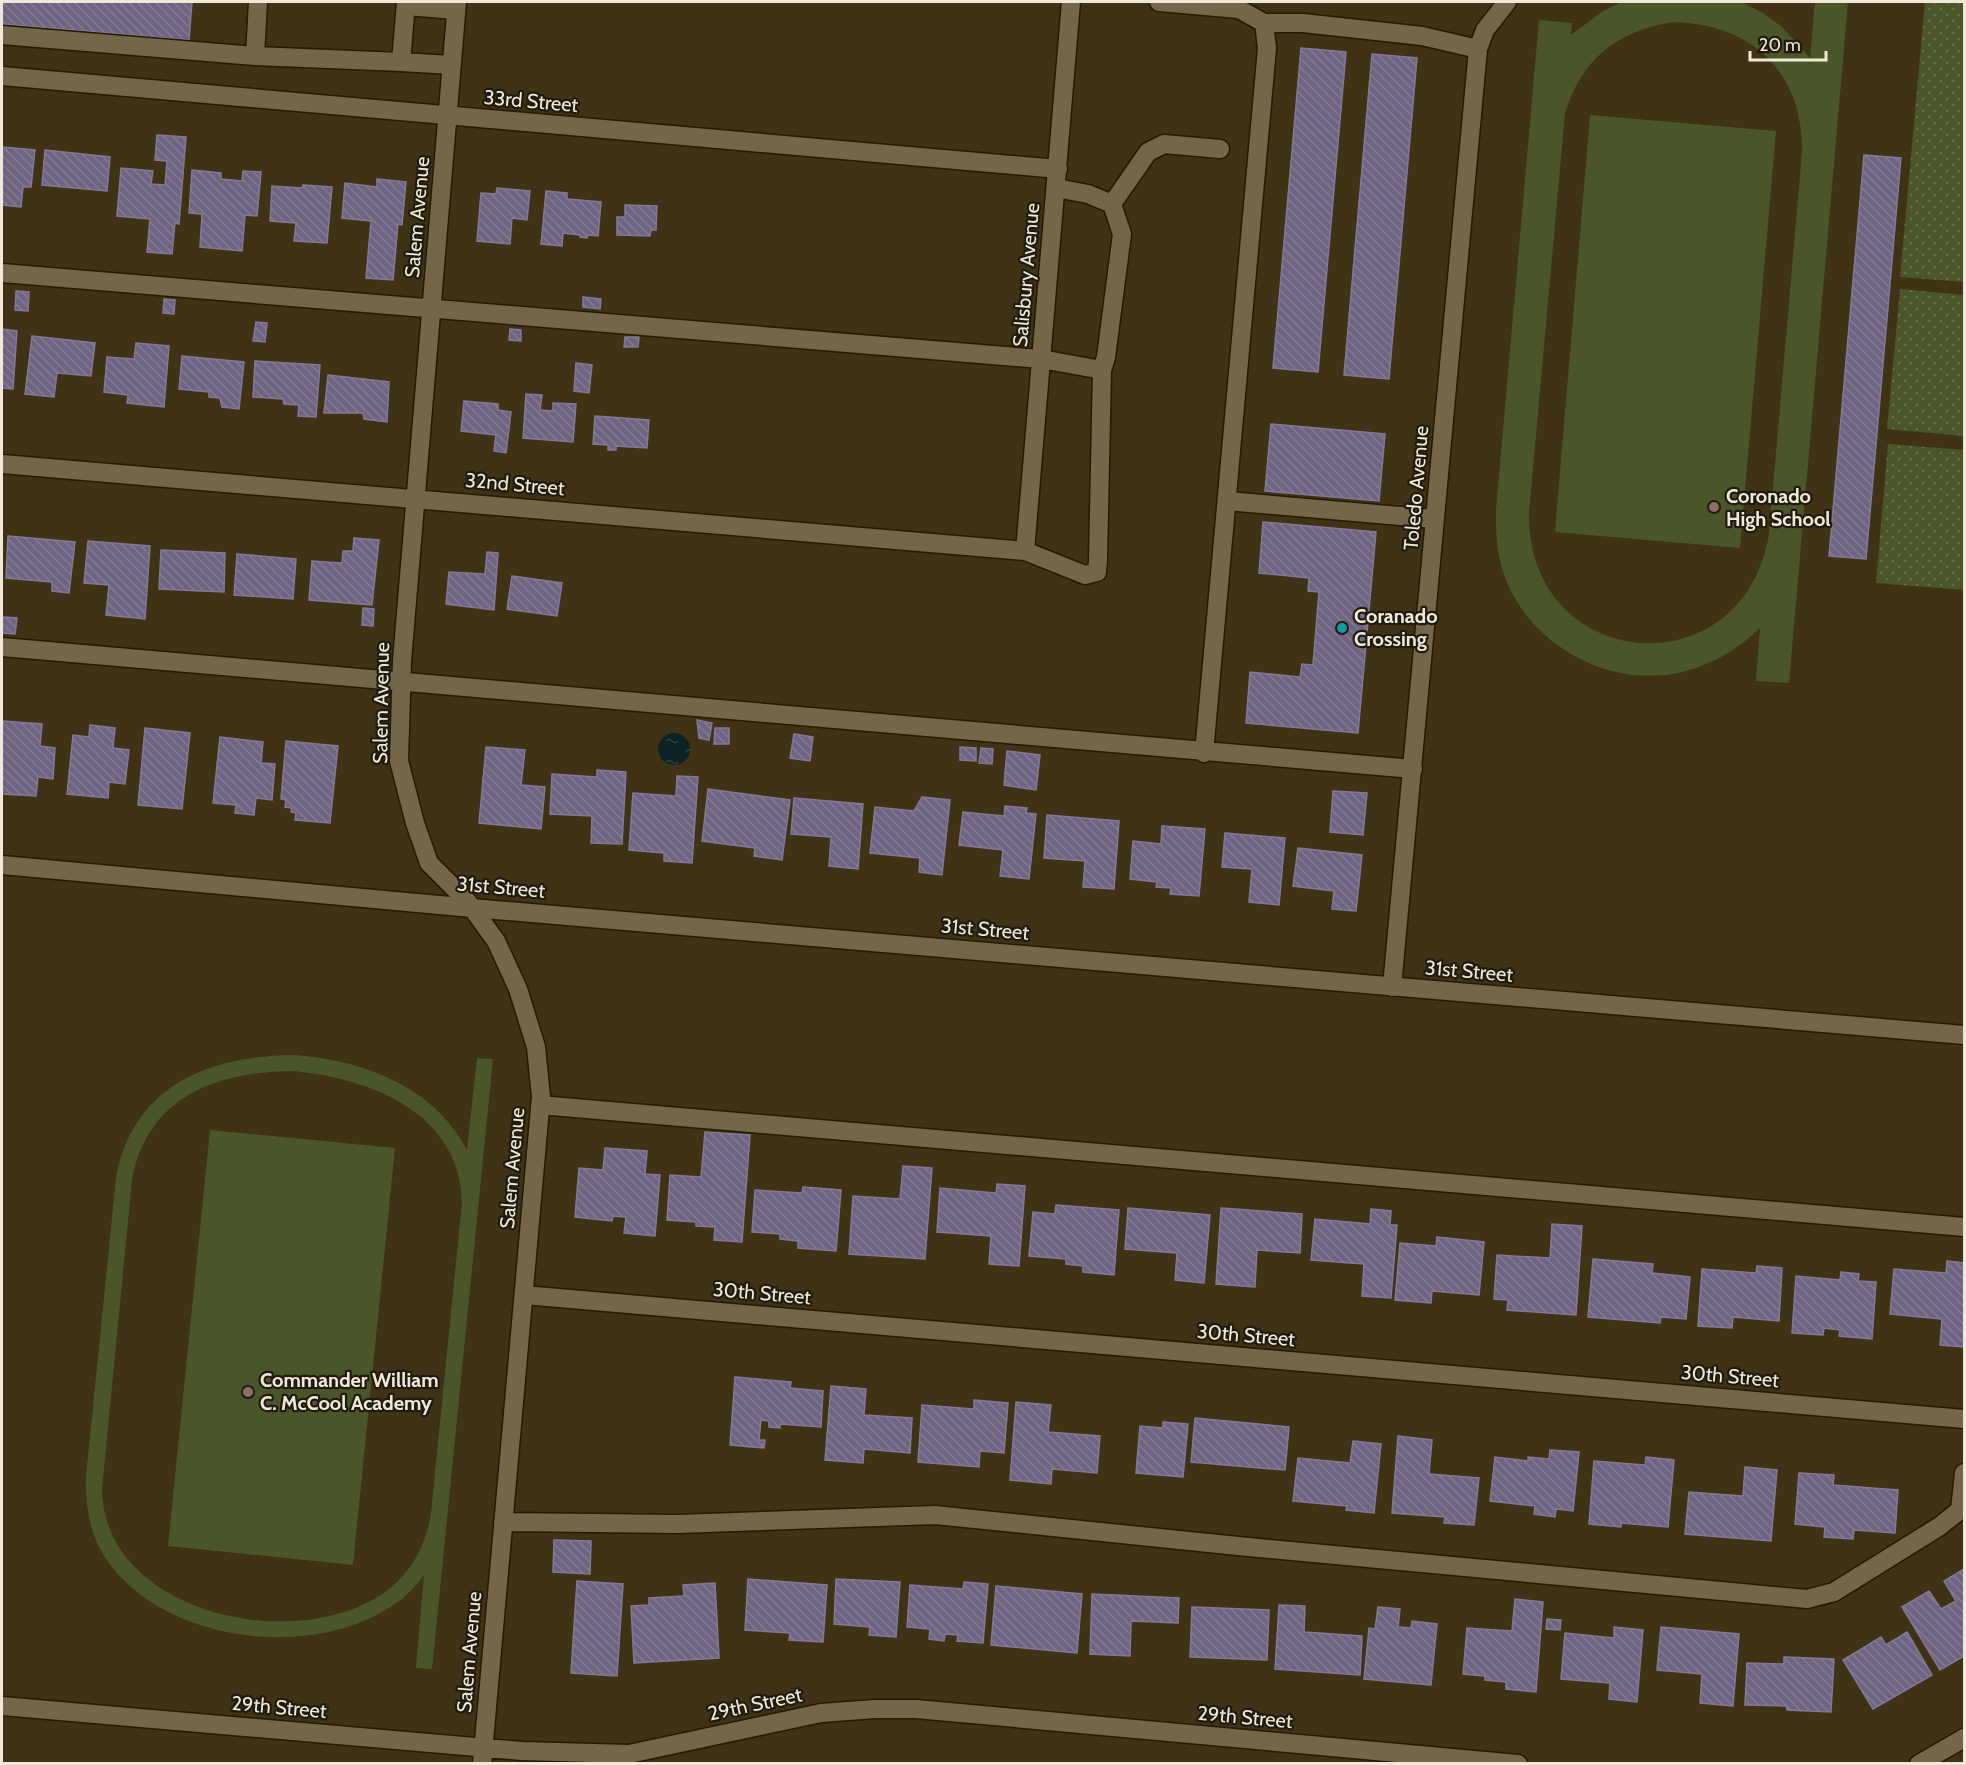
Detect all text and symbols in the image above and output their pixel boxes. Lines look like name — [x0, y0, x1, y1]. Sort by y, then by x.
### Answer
scale bar — [1750, 24, 1826, 62]
text: 20 m — [1759, 34, 1801, 56]
street label: 33rd Street — [483, 85, 579, 117]
street label: Salem Avenue — [400, 155, 434, 279]
street label: Salisbury Avenue — [1008, 202, 1044, 348]
street label: Toledo Avenue — [1399, 425, 1433, 551]
street label: 32nd Street — [464, 468, 566, 500]
place label: Coronado High School — [1726, 484, 1831, 531]
marker: Coronado High School — [1707, 500, 1721, 514]
place label: Coranado Crossing — [1354, 604, 1438, 651]
marker: Coranado Crossing — [1335, 621, 1349, 635]
street label: Salem Avenue — [368, 642, 394, 764]
street label: 31st Street — [456, 871, 546, 903]
street label: 31st Street — [940, 913, 1030, 945]
street label: 31st Street — [1424, 955, 1514, 987]
street label: Salem Avenue — [495, 1106, 529, 1230]
street label: 30th Street — [712, 1277, 812, 1309]
street label: 30th Street — [1196, 1319, 1296, 1351]
street label: 30th Street — [1680, 1360, 1780, 1392]
place label: Commander William C. McCool Academy — [260, 1368, 439, 1415]
marker: Commander William C. McCool Academy — [241, 1385, 255, 1399]
street label: Salem Avenue — [452, 1590, 486, 1714]
street label: 29th Street — [706, 1682, 804, 1726]
street label: 29th Street — [230, 1691, 328, 1723]
street label: 29th Street — [1196, 1701, 1294, 1733]

